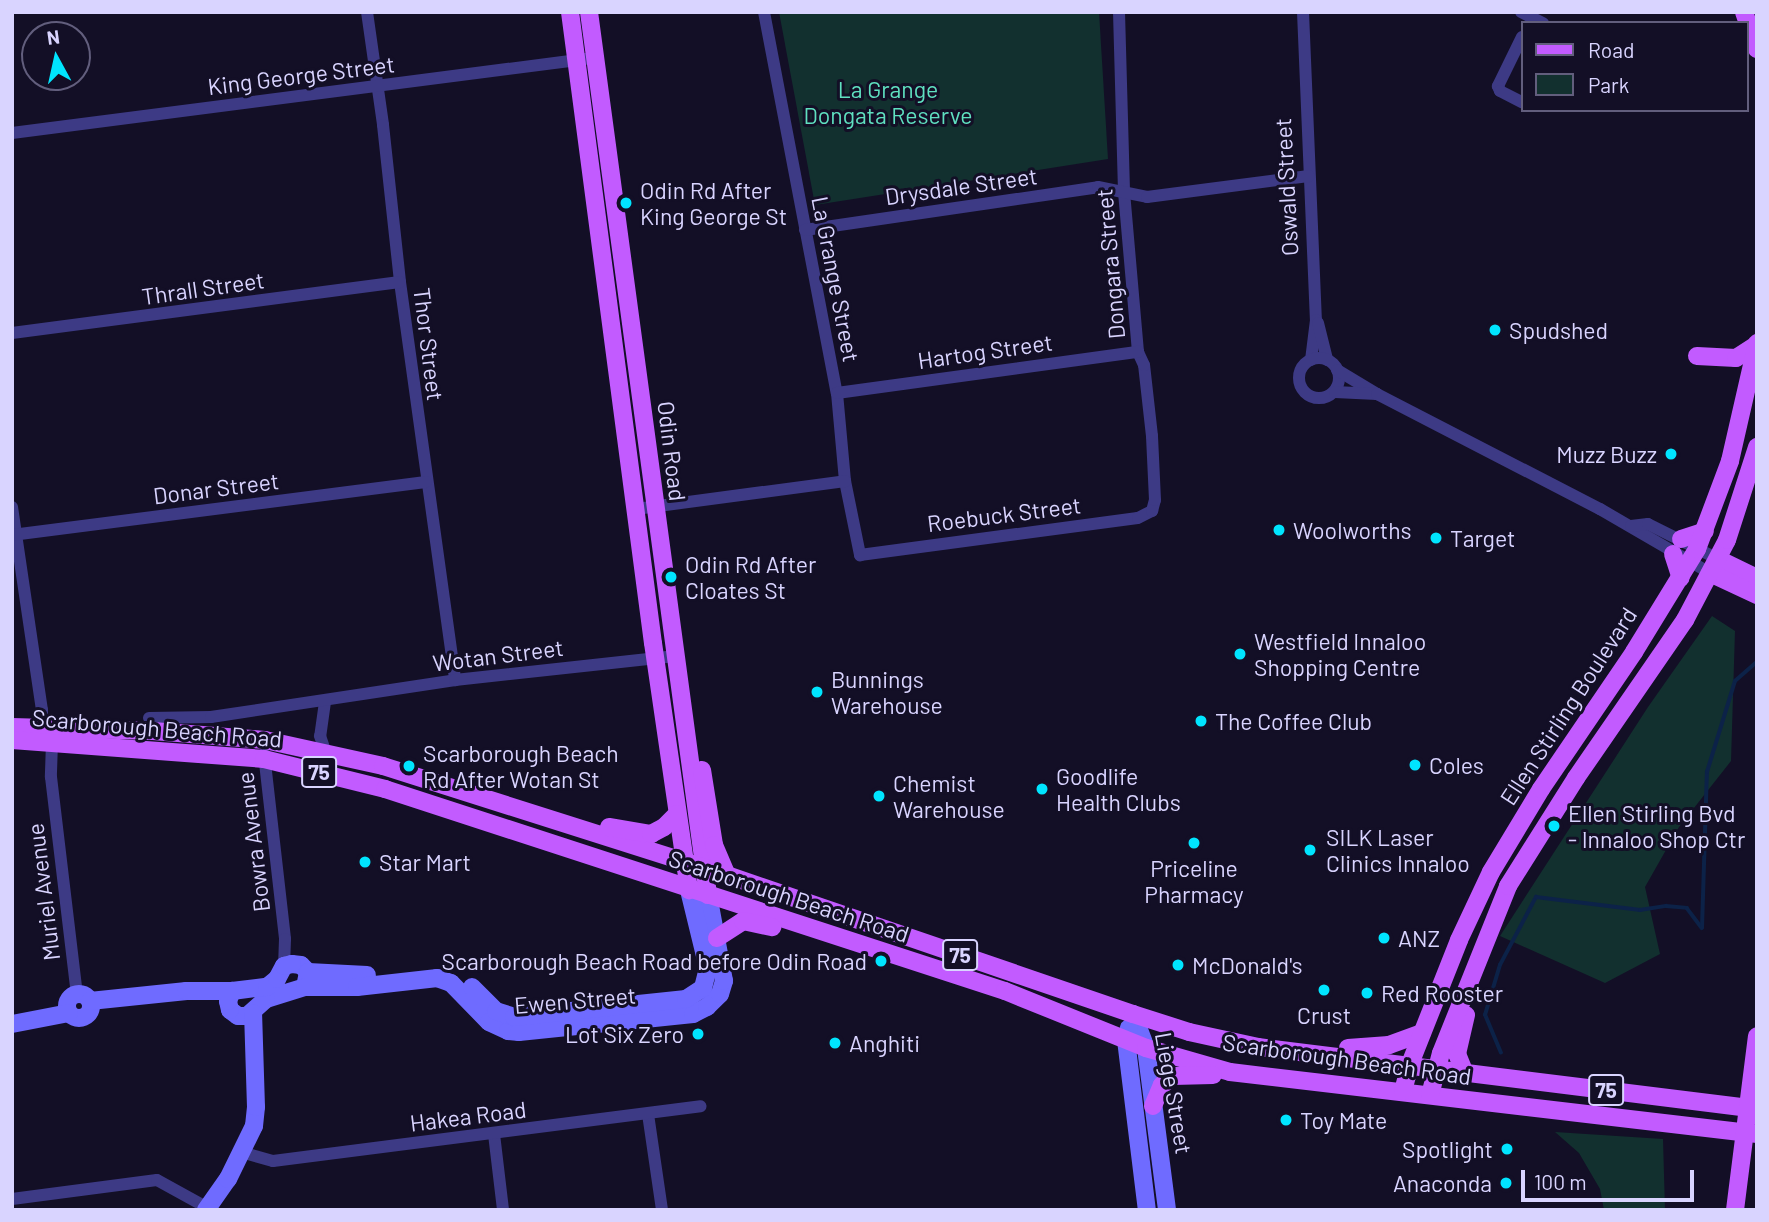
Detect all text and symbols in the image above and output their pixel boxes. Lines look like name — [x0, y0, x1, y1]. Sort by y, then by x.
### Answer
north arrow — [21, 21, 91, 91]
legend — [1520, 21, 1748, 112]
text: N — [45, 24, 61, 49]
text: Road — [1588, 37, 1634, 62]
street label: King George Street — [206, 50, 396, 100]
text: Park — [1588, 72, 1629, 97]
park label: La Grange Dongata Reserve — [803, 75, 973, 129]
street label: Oswald Street — [1269, 117, 1303, 257]
street label: Drysdale Street — [883, 162, 1039, 210]
place label: Odin Rd After King George St — [640, 176, 787, 230]
street label: Dongara Street — [1090, 188, 1130, 340]
street label: La Grange Street — [806, 194, 866, 364]
marker: Odin Rd After King George St — [618, 195, 634, 211]
street label: Thrall Street — [140, 266, 266, 310]
street label: Thor Street — [408, 286, 450, 402]
place label: Spudshed — [1509, 316, 1608, 344]
marker: Spudshed — [1487, 322, 1503, 338]
street label: Hartog Street — [916, 328, 1054, 374]
street label: Odin Road — [652, 399, 692, 503]
place label: Muzz Buzz — [1556, 440, 1657, 468]
marker: Muzz Buzz — [1663, 446, 1679, 462]
street label: Donar Street — [151, 467, 281, 509]
street label: Roebuck Street — [926, 491, 1082, 537]
place label: Woolworths — [1293, 516, 1412, 544]
marker: Woolworths — [1271, 522, 1287, 538]
place label: Target — [1450, 524, 1515, 552]
marker: Target — [1428, 530, 1444, 546]
place label: Odin Rd After Cloates St — [685, 550, 816, 604]
marker: Odin Rd After Cloates St — [663, 569, 679, 585]
street label: Ellen Stirling Boulevard — [1494, 602, 1642, 810]
place label: Westfield Innaloo Shopping Centre — [1254, 627, 1426, 681]
street label: Wotan Street — [431, 633, 565, 677]
marker: Westfield Innaloo Shopping Centre — [1232, 646, 1248, 662]
place label: Bunnings Warehouse — [831, 665, 943, 719]
marker: Bunnings Warehouse — [809, 684, 825, 700]
street label: Scarborough Beach Road — [31, 703, 283, 753]
place label: The Coffee Club — [1215, 707, 1372, 735]
marker: The Coffee Club — [1193, 713, 1209, 729]
place label: Scarborough Beach Rd After Wotan St — [423, 739, 619, 793]
place label: Coles — [1429, 751, 1484, 779]
road number: 75 — [300, 754, 338, 790]
marker: Coles — [1407, 757, 1423, 773]
marker: Scarborough Beach Rd After Wotan St — [401, 758, 417, 774]
place label: Goodlife Health Clubs — [1056, 762, 1181, 816]
place label: Chemist Warehouse — [893, 769, 1005, 823]
street label: Bowra Avenue — [231, 770, 275, 914]
marker: Goodlife Health Clubs — [1034, 781, 1050, 797]
marker: Chemist Warehouse — [871, 788, 887, 804]
place label: Ellen Stirling Bvd - Innaloo Shop Ctr — [1568, 799, 1745, 853]
marker: Ellen Stirling Bvd - Innaloo Shop Ctr — [1546, 818, 1562, 834]
street label: Muriel Avenue — [21, 822, 65, 962]
place label: SILK Laser Clinics Innaloo — [1326, 823, 1470, 877]
marker: Priceline Pharmacy — [1186, 835, 1202, 851]
marker: SILK Laser Clinics Innaloo — [1300, 840, 1320, 860]
street label: Scarborough Beach Road — [665, 844, 913, 948]
place label: Star Mart — [379, 848, 471, 876]
marker: Star Mart — [357, 854, 373, 870]
place label: Priceline Pharmacy — [1144, 854, 1244, 908]
place label: ANZ — [1398, 924, 1440, 952]
marker: ANZ — [1376, 930, 1392, 946]
road number: 75 — [941, 937, 979, 972]
place label: Scarborough Beach Road before Odin Road — [442, 947, 867, 975]
place label: McDonald's — [1192, 951, 1303, 979]
marker: Scarborough Beach Road before Odin Road — [873, 953, 889, 969]
marker: McDonald's — [1170, 957, 1186, 973]
place label: Red Rooster — [1381, 979, 1503, 1007]
street label: Ewen Street — [513, 981, 637, 1019]
marker: Crust — [1316, 982, 1332, 998]
marker: Red Rooster — [1359, 985, 1375, 1001]
place label: Crust — [1297, 1001, 1351, 1029]
place label: Lot Six Zero — [565, 1020, 684, 1048]
marker: Lot Six Zero — [690, 1026, 706, 1042]
street label: Scarborough Beach Road — [1221, 1028, 1473, 1090]
place label: Anghiti — [849, 1029, 920, 1057]
street label: Liege Street — [1150, 1030, 1198, 1156]
marker: Anghiti — [827, 1035, 843, 1051]
road number: 75 — [1587, 1072, 1625, 1108]
street label: Hakea Road — [408, 1095, 528, 1137]
place label: Toy Mate — [1300, 1106, 1387, 1134]
marker: Toy Mate — [1278, 1112, 1294, 1128]
place label: Spotlight — [1402, 1135, 1493, 1163]
marker: Spotlight — [1499, 1141, 1515, 1157]
scale bar — [1524, 1156, 1697, 1200]
place label: Anaconda — [1393, 1169, 1492, 1197]
text: 100 m — [1534, 1169, 1587, 1194]
marker: Anaconda — [1498, 1175, 1514, 1191]

